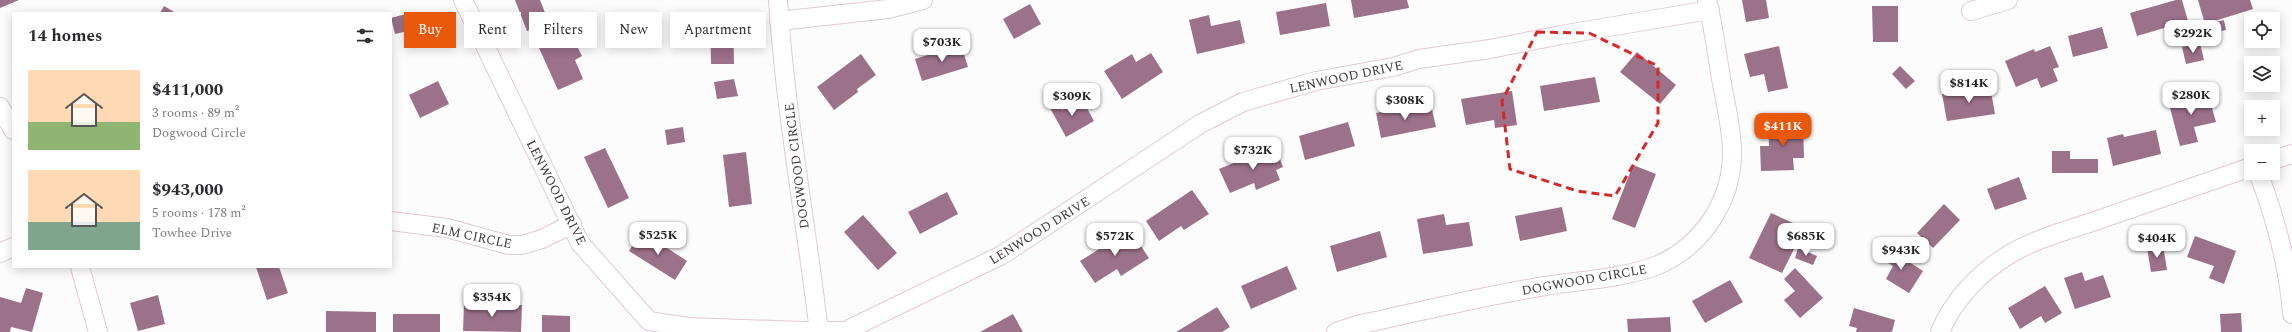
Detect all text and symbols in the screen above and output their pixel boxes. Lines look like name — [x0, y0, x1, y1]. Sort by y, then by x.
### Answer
chip: Buy — [404, 12, 456, 48]
chip: Rent — [464, 12, 521, 48]
chip: Filters — [529, 12, 597, 48]
chip: New — [605, 12, 662, 48]
chip: Apartment — [670, 12, 766, 48]
map controls — [2244, 12, 2280, 180]
button: locate — [2244, 12, 2280, 48]
pin: $292K — [2165, 20, 2221, 54]
text: 14 homes — [28, 23, 102, 49]
text: $292K — [2173, 23, 2213, 43]
icon: filters — [354, 25, 376, 47]
pin: $703K — [914, 29, 970, 63]
text: $703K — [922, 32, 962, 52]
street label: LENWOOD DRIVE — [1288, 55, 1405, 99]
button: layers — [2244, 56, 2280, 92]
pin: $814K — [1941, 70, 1997, 104]
text: $814K — [1949, 73, 1989, 93]
text: $411,000 — [152, 77, 223, 103]
pin: $280K — [2163, 82, 2219, 116]
pin: $309K — [1044, 83, 1100, 117]
text: $280K — [2171, 85, 2211, 105]
icon: home — [60, 86, 108, 134]
text: $309K — [1052, 86, 1092, 106]
pin: $308K — [1377, 87, 1433, 121]
text: $308K — [1385, 90, 1425, 110]
button: + — [2244, 100, 2280, 136]
street label: DOGWOOD CIRCLE — [779, 102, 815, 230]
text: 3 rooms · 89 m² — [152, 103, 239, 123]
pin: $411K — [1755, 113, 1811, 147]
text: $411K — [1763, 116, 1803, 136]
text: Dogwood Circle — [152, 123, 246, 143]
street label: LENWOOD DRIVE — [521, 136, 591, 248]
pin: $732K — [1225, 137, 1281, 171]
text: $732K — [1233, 140, 1273, 160]
button: − — [2244, 144, 2280, 180]
text: $943,000 — [152, 177, 223, 203]
icon: home — [60, 186, 108, 234]
street label: LENWOOD DRIVE — [985, 192, 1094, 270]
text: 5 rooms · 178 m² — [152, 203, 246, 223]
street label: ELM CIRCLE — [430, 218, 514, 254]
pin: $525K — [630, 222, 686, 256]
text: Towhee Drive — [152, 223, 232, 243]
pin: $572K — [1087, 223, 1143, 257]
pin: $685K — [1778, 223, 1834, 257]
text: $525K — [638, 225, 678, 245]
pin: $404K — [2129, 225, 2185, 259]
text: $572K — [1095, 226, 1135, 246]
text: $685K — [1786, 226, 1826, 246]
text: $404K — [2137, 228, 2177, 248]
pin: $943K — [1873, 237, 1929, 271]
text: $943K — [1881, 240, 1921, 260]
street label: DOGWOOD CIRCLE — [1520, 259, 1648, 301]
pin: $354K — [464, 284, 520, 318]
text: $354K — [472, 287, 512, 307]

